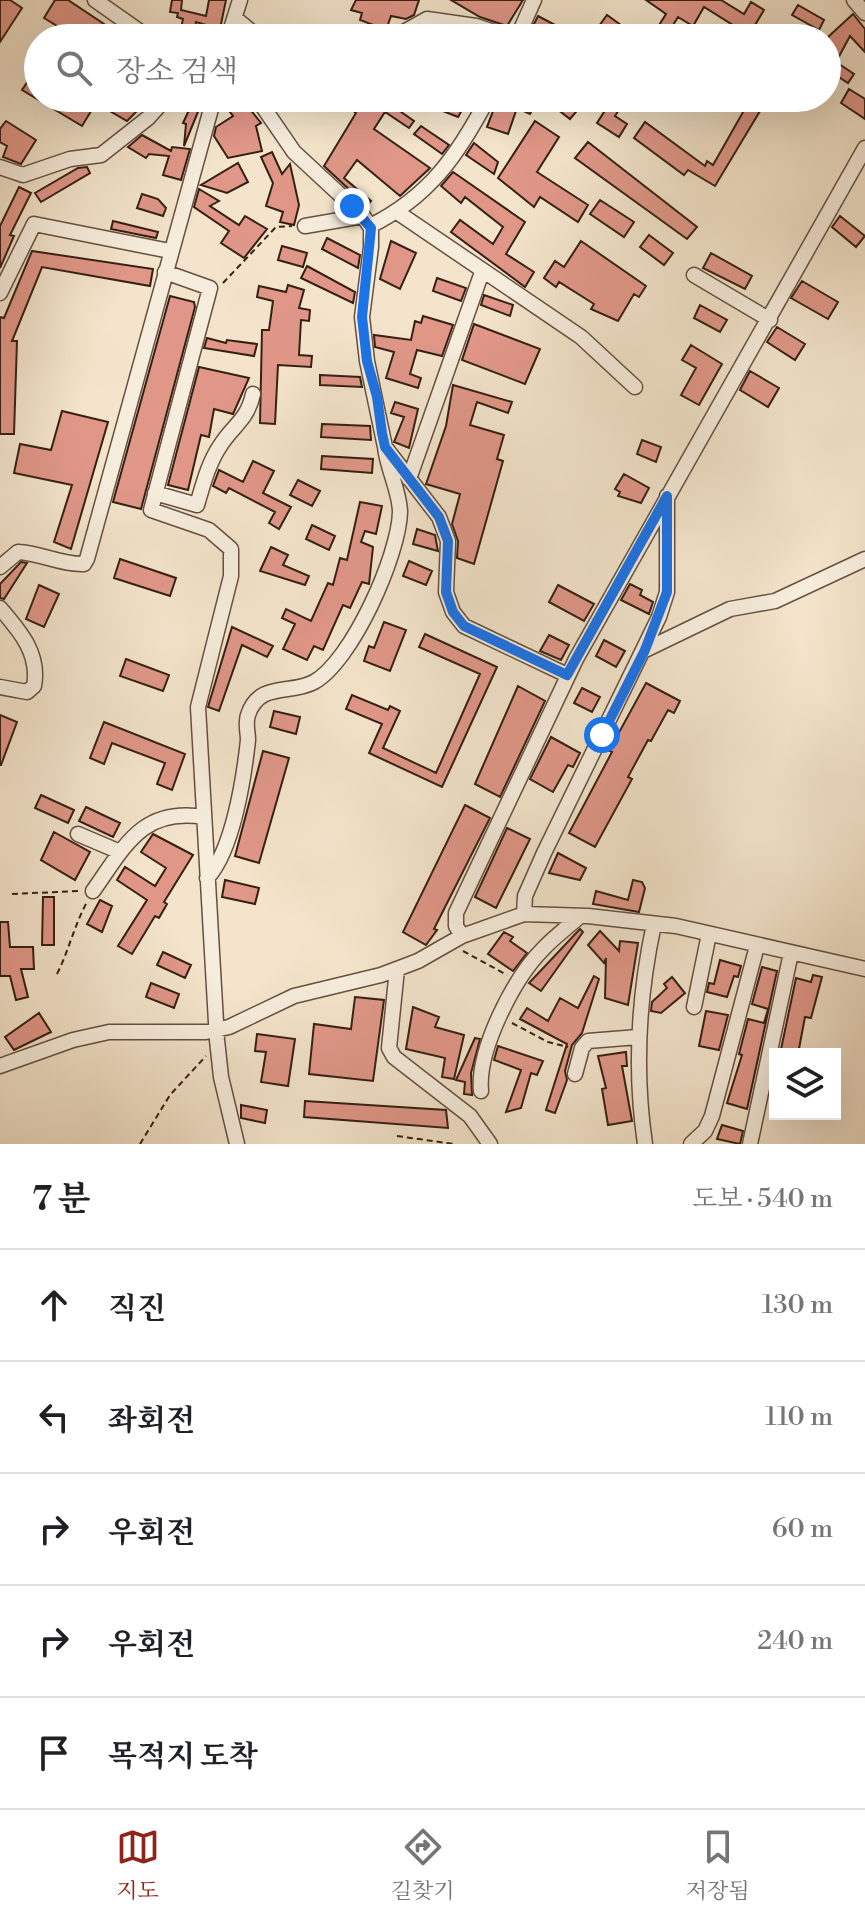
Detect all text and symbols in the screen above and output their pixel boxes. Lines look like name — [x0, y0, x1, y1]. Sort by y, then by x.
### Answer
search box — [24, 24, 841, 112]
icon: search — [52, 46, 96, 90]
text: 장소 검색 — [116, 53, 238, 91]
route end — [334, 188, 370, 224]
route start — [584, 717, 620, 753]
map controls — [769, 1048, 841, 1120]
button: layers — [769, 1048, 841, 1120]
text: 7 분 — [32, 1179, 90, 1221]
text: 도보 · 540 m — [692, 1183, 833, 1215]
icon: ahead — [32, 1283, 76, 1327]
text: 130 m — [762, 1289, 833, 1321]
text: 직진 — [108, 1290, 166, 1328]
icon: left — [32, 1395, 76, 1439]
text: 110 m — [765, 1401, 833, 1433]
text: 좌회전 — [108, 1402, 195, 1440]
icon: right — [32, 1507, 76, 1551]
text: 60 m — [772, 1513, 833, 1545]
text: 우회전 — [108, 1514, 195, 1552]
icon: right — [32, 1619, 76, 1663]
text: 240 m — [757, 1625, 833, 1657]
text: 우회전 — [108, 1626, 195, 1664]
icon: arrive — [32, 1731, 76, 1775]
text: 목적지 도착 — [108, 1738, 258, 1776]
tab: 지도 — [116, 1825, 160, 1905]
tab: 길찾기 — [391, 1825, 455, 1905]
tab: 저장됨 — [686, 1825, 749, 1905]

